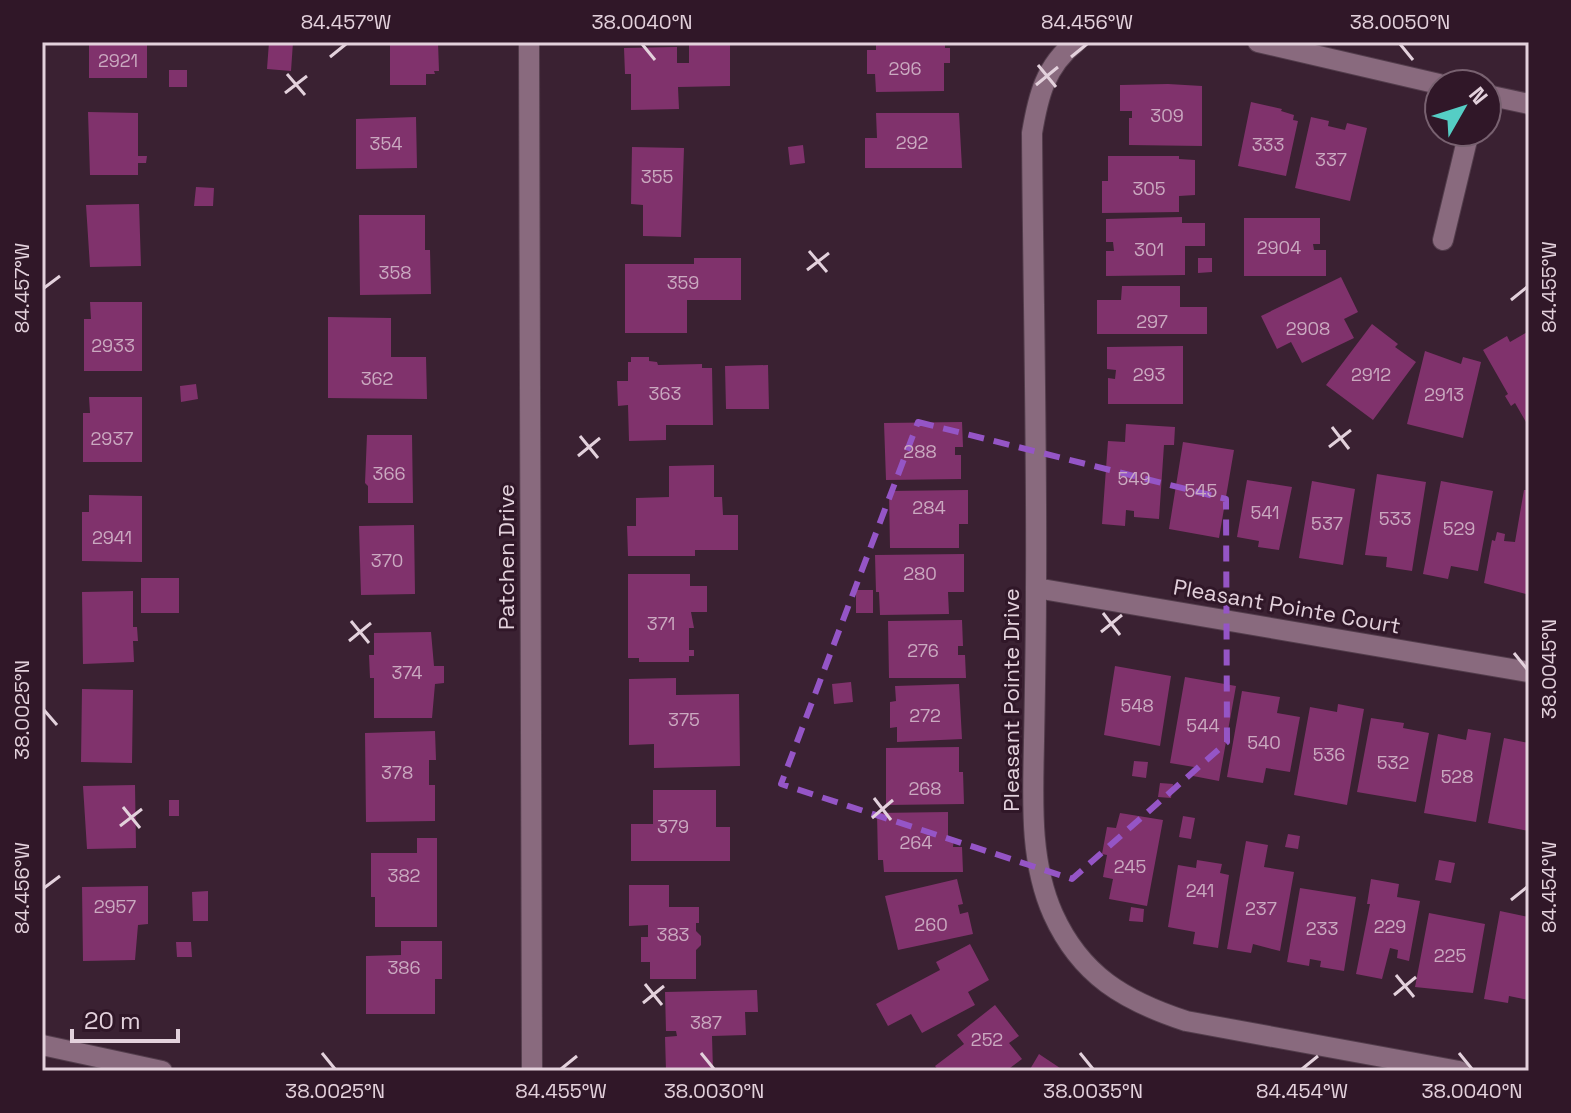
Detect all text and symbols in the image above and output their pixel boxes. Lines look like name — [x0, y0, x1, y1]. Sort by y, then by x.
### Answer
text: 84.457°W — [301, 9, 391, 35]
text: 38.0040°N — [591, 9, 693, 35]
text: 84.456°W — [1041, 9, 1133, 35]
text: 38.0050°N — [1350, 9, 1450, 35]
house number: 2921 — [98, 49, 138, 72]
house number: 296 — [889, 57, 921, 80]
north arrow — [1423, 68, 1503, 148]
text: N — [1463, 81, 1494, 110]
house number: 309 — [1150, 104, 1184, 127]
house number: 292 — [896, 131, 928, 154]
house number: 354 — [370, 132, 402, 155]
house number: 333 — [1252, 133, 1284, 156]
house number: 337 — [1315, 148, 1347, 171]
house number: 355 — [641, 165, 673, 188]
house number: 305 — [1132, 177, 1166, 200]
house number: 2904 — [1257, 236, 1301, 259]
house number: 301 — [1134, 238, 1164, 261]
text: 84.455°W — [1536, 241, 1562, 333]
text: 84.457°W — [9, 243, 35, 333]
house number: 358 — [379, 261, 411, 284]
house number: 359 — [667, 271, 699, 294]
house number: 297 — [1136, 310, 1168, 333]
house number: 2908 — [1286, 317, 1330, 340]
house number: 2933 — [91, 334, 135, 357]
house number: 293 — [1133, 363, 1165, 386]
house number: 2912 — [1351, 363, 1391, 386]
house number: 362 — [361, 367, 393, 390]
house number: 363 — [649, 382, 681, 405]
house number: 2913 — [1424, 383, 1464, 406]
house number: 2937 — [91, 427, 133, 450]
house number: 288 — [903, 440, 937, 463]
house number: 366 — [373, 462, 405, 485]
house number: 549 — [1117, 467, 1151, 490]
house number: 545 — [1185, 479, 1217, 502]
street label: Patchen Drive — [492, 484, 520, 630]
house number: 284 — [912, 496, 946, 519]
house number: 541 — [1250, 501, 1280, 524]
house number: 533 — [1379, 507, 1411, 530]
house number: 537 — [1311, 512, 1343, 535]
house number: 529 — [1443, 517, 1475, 540]
house number: 2941 — [92, 526, 132, 549]
house number: 370 — [371, 549, 403, 572]
house number: 280 — [903, 562, 937, 585]
street label: Pleasant Pointe Court — [1171, 572, 1403, 640]
street label: Pleasant Pointe Drive — [997, 588, 1025, 812]
house number: 371 — [647, 612, 675, 635]
text: 38.0045°N — [1536, 619, 1562, 719]
house number: 276 — [907, 639, 939, 662]
text: 38.0025°N — [9, 660, 35, 760]
house number: 374 — [391, 661, 423, 684]
house number: 548 — [1120, 694, 1154, 717]
house number: 272 — [909, 704, 941, 727]
house number: 375 — [668, 708, 700, 731]
house number: 544 — [1186, 714, 1220, 737]
house number: 540 — [1247, 731, 1281, 754]
house number: 536 — [1313, 743, 1345, 766]
house number: 532 — [1377, 751, 1409, 774]
house number: 378 — [381, 761, 413, 784]
house number: 528 — [1441, 765, 1473, 788]
house number: 268 — [908, 777, 942, 800]
house number: 379 — [657, 815, 689, 838]
house number: 264 — [899, 831, 933, 854]
text: 84.454°W — [1536, 841, 1562, 933]
text: 84.456°W — [9, 842, 35, 934]
house number: 245 — [1114, 855, 1146, 878]
house number: 382 — [388, 864, 420, 887]
house number: 241 — [1186, 879, 1214, 902]
house number: 2957 — [94, 895, 136, 918]
house number: 237 — [1245, 897, 1277, 920]
house number: 260 — [914, 913, 948, 936]
house number: 229 — [1374, 915, 1406, 938]
house number: 233 — [1306, 917, 1338, 940]
house number: 383 — [657, 923, 689, 946]
house number: 225 — [1434, 944, 1466, 967]
house number: 386 — [387, 956, 421, 979]
scale bar — [72, 993, 178, 1043]
text: 20 m — [84, 1005, 141, 1036]
house number: 387 — [690, 1011, 722, 1034]
house number: 252 — [971, 1028, 1003, 1051]
text: 38.0025°N — [285, 1078, 385, 1104]
text: 84.455°W — [515, 1078, 607, 1104]
text: 38.0030°N — [664, 1078, 764, 1104]
text: 38.0035°N — [1043, 1078, 1143, 1104]
text: 84.454°W — [1256, 1078, 1348, 1104]
text: 38.0040°N — [1421, 1078, 1523, 1104]

